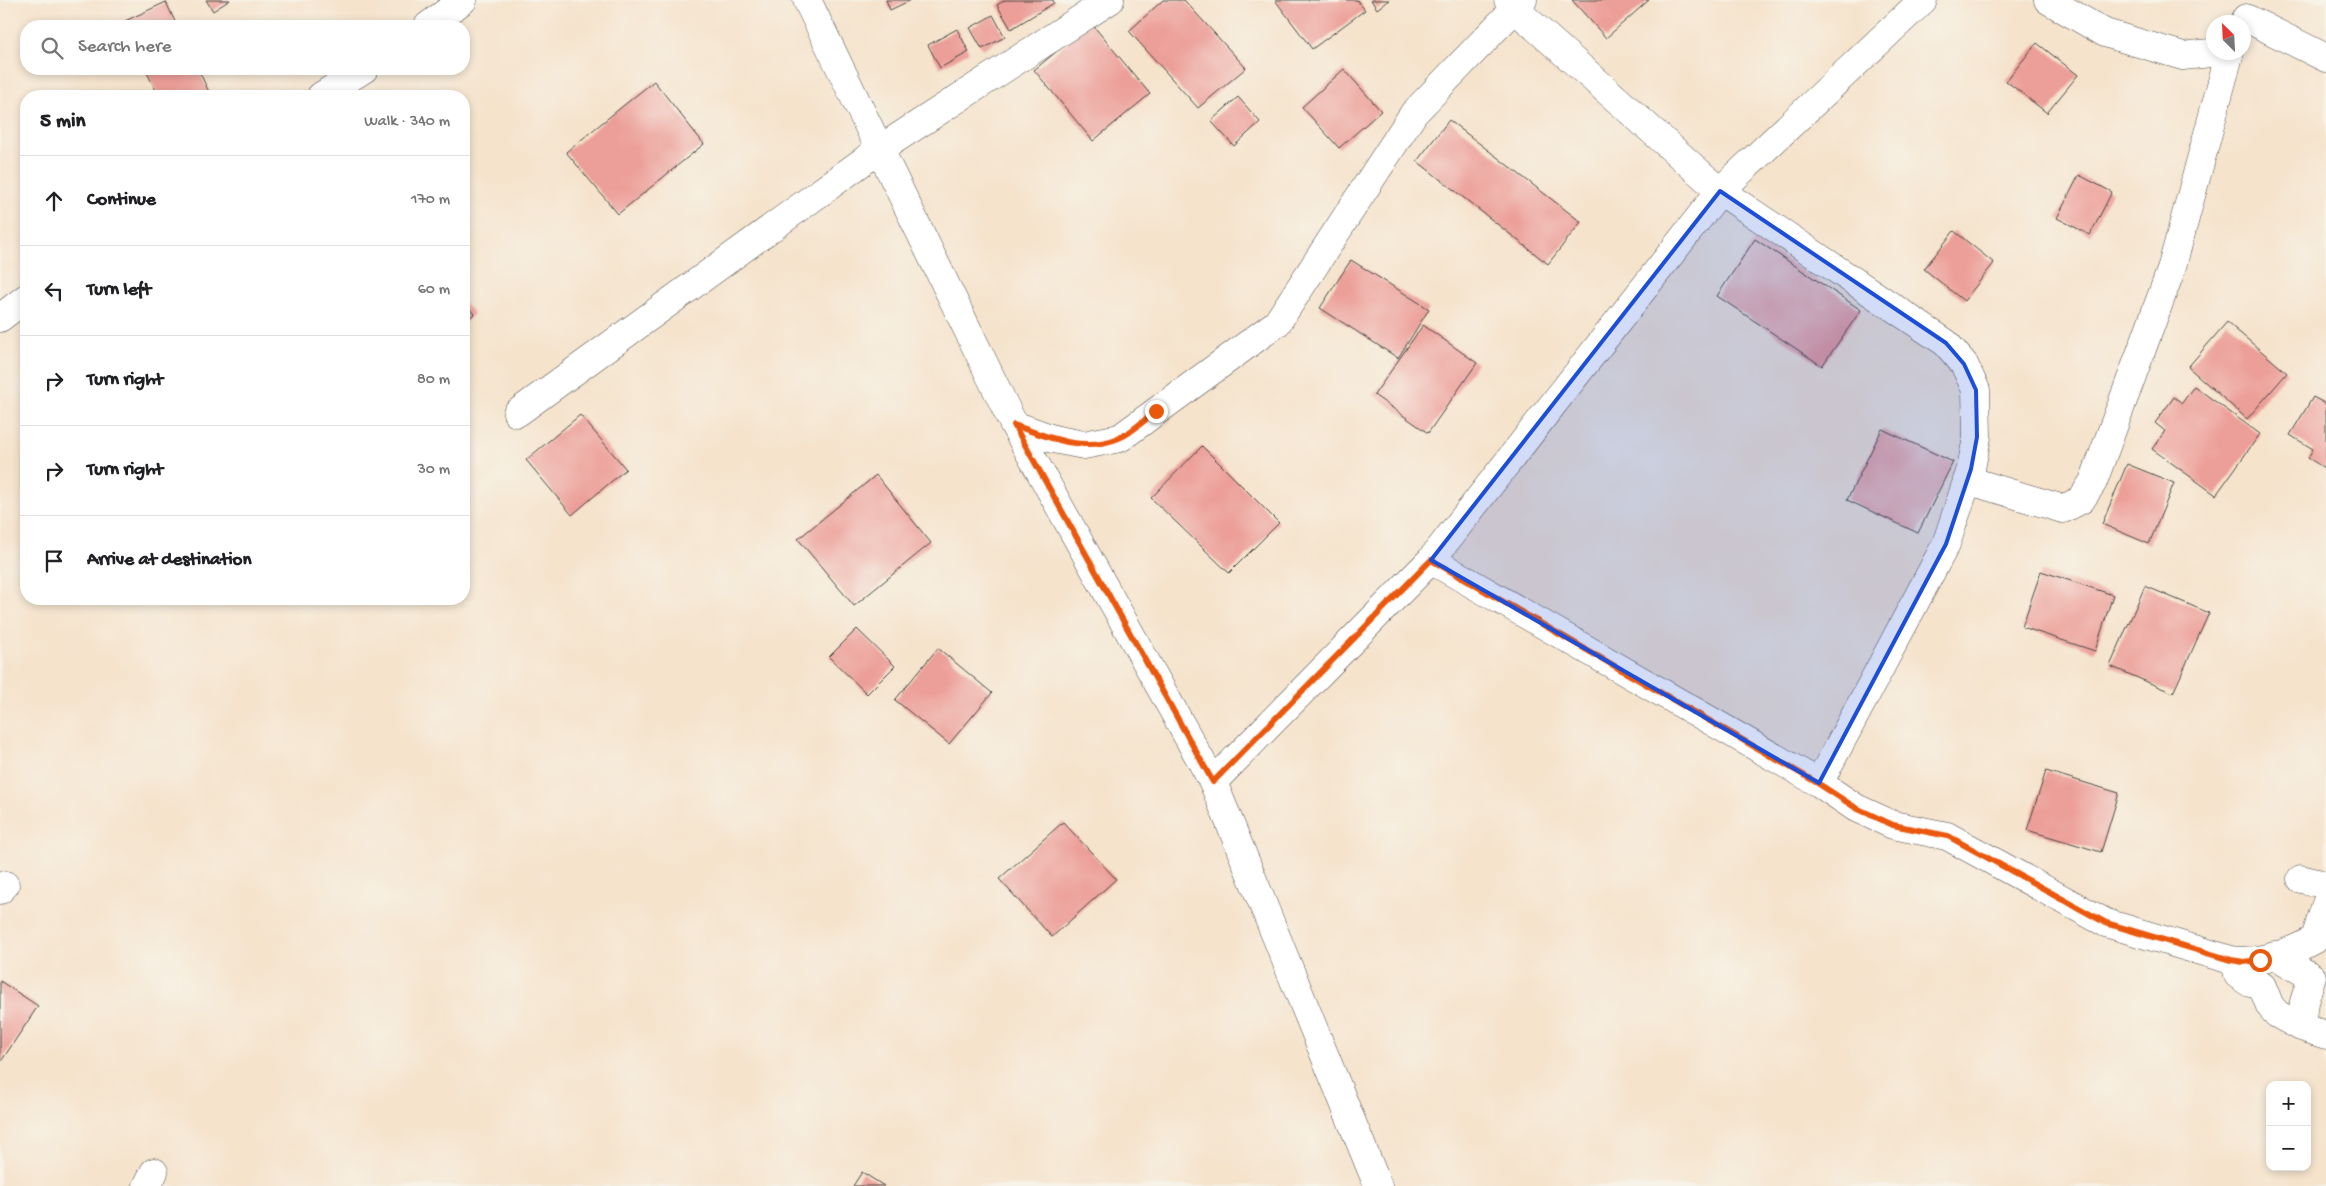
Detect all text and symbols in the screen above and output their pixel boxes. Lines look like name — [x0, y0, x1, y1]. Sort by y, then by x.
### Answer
north arrow — [2206, 15, 2251, 60]
search box — [20, 20, 470, 75]
icon: search — [38, 34, 66, 62]
text: Search here — [78, 36, 172, 59]
text: 5 min — [40, 110, 85, 135]
text: Walk · 340 m — [364, 113, 450, 132]
icon: ahead — [40, 187, 68, 215]
text: Continue — [87, 189, 156, 212]
text: 170 m — [411, 191, 450, 210]
icon: left — [40, 277, 68, 305]
text: Turn left — [87, 279, 151, 302]
text: 60 m — [418, 281, 450, 300]
icon: right — [40, 367, 68, 395]
text: Turn right — [87, 369, 163, 392]
text: 80 m — [417, 371, 450, 390]
route end — [1145, 400, 1168, 423]
icon: right — [40, 457, 68, 485]
text: Turn right — [87, 459, 163, 482]
text: 30 m — [417, 461, 450, 480]
icon: arrive — [40, 547, 68, 575]
text: Arrive at destination — [87, 549, 251, 572]
route start — [2249, 949, 2272, 972]
map controls — [2266, 1081, 2311, 1171]
button: + — [2266, 1081, 2311, 1126]
button: − — [2266, 1126, 2311, 1171]

